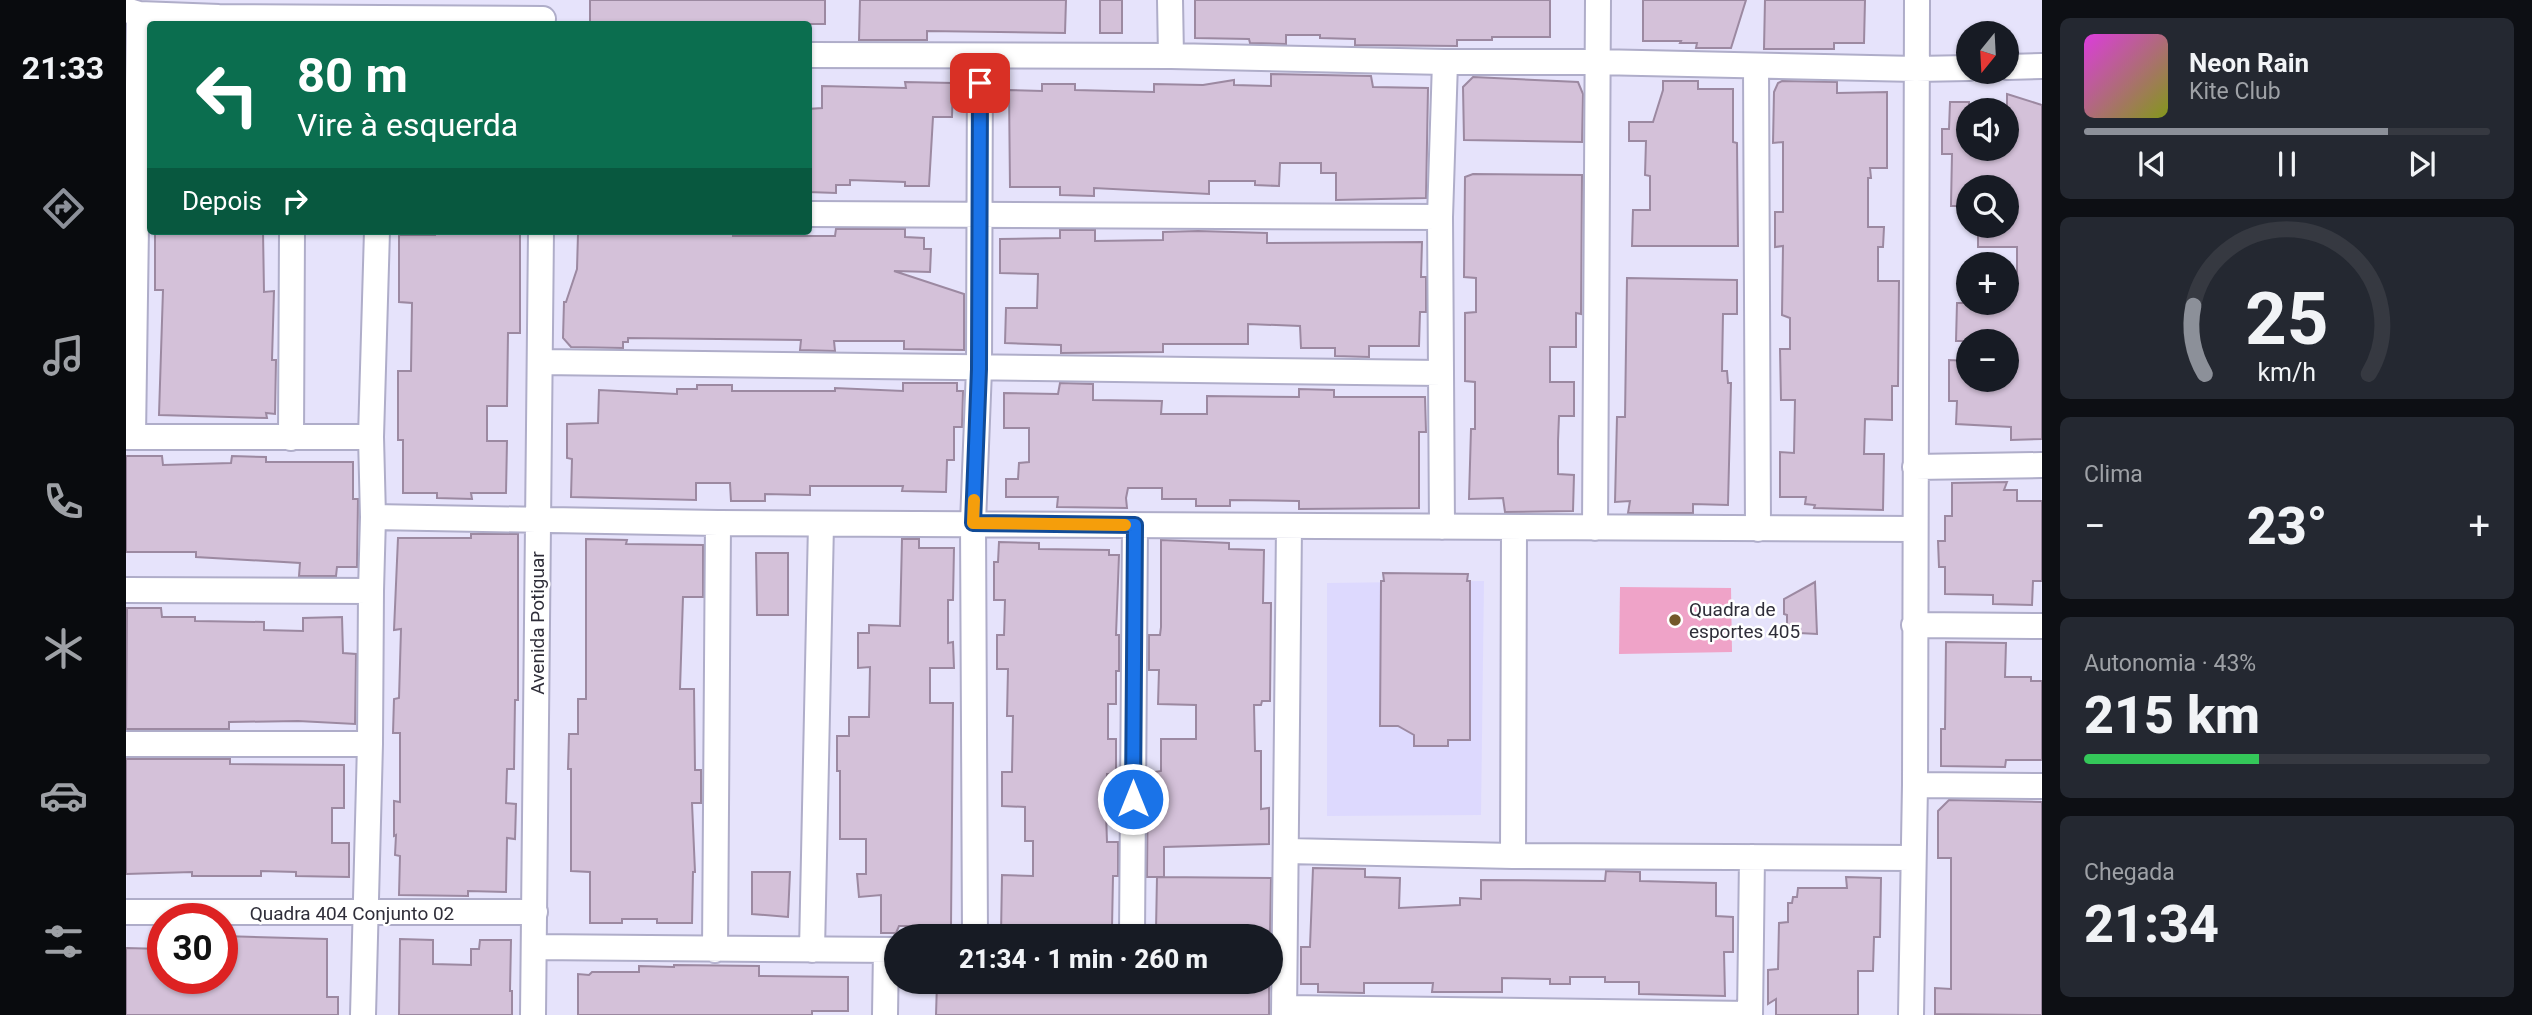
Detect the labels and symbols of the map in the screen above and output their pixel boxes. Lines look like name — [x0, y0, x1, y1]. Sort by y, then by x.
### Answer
north arrow — [1956, 21, 2020, 84]
pin — [950, 53, 1010, 113]
street label: Avenida Potiguar — [526, 551, 549, 695]
place label: Quadra de esportes 405 — [1689, 598, 1800, 643]
marker: Quadra de esportes 405 — [1667, 612, 1683, 628]
position arrow — [1096, 762, 1170, 836]
street label: Quadra 404 Conjunto 02 — [250, 902, 454, 925]
speed limit sign: 30 — [147, 903, 238, 994]

